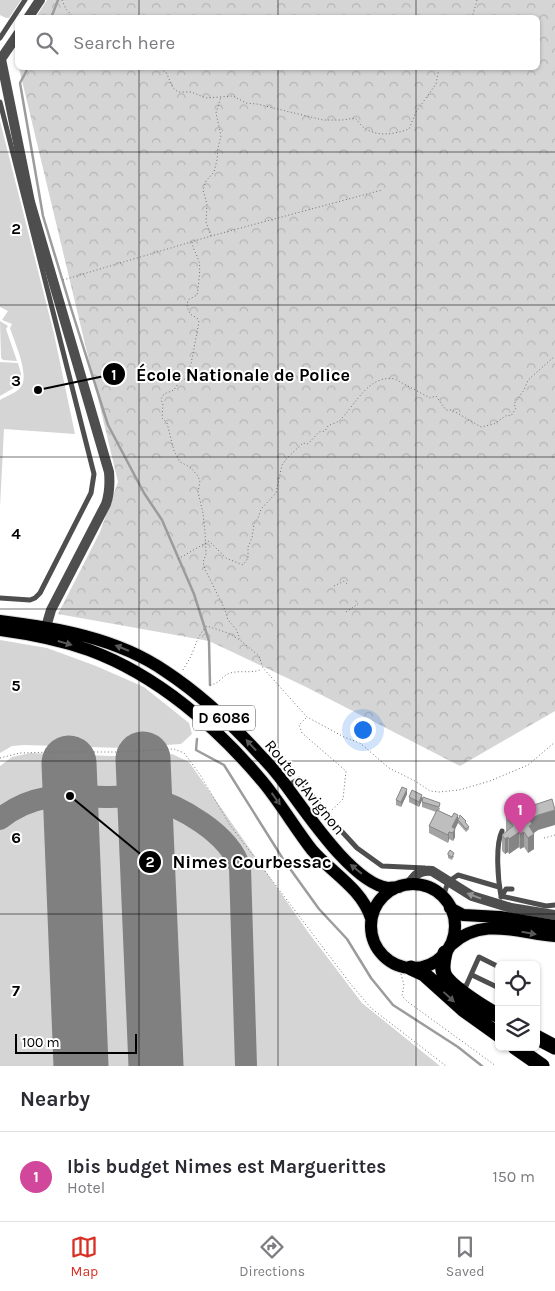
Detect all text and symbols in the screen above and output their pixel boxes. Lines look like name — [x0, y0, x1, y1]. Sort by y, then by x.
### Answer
search box — [15, 15, 540, 70]
icon: search — [33, 29, 61, 57]
text: Search here — [73, 32, 175, 54]
text: 2 — [11, 219, 21, 238]
callout: École Nationale de Police — [101, 358, 360, 391]
text: École Nationale de Police — [136, 363, 350, 386]
text: 1 — [111, 366, 117, 384]
text: 3 — [11, 371, 21, 390]
text: 4 — [11, 524, 21, 543]
one-way arrow — [58, 639, 73, 647]
one-way arrow — [115, 644, 129, 652]
text: 5 — [11, 676, 21, 695]
road number: D 6086 — [193, 706, 255, 730]
your location — [350, 717, 376, 743]
street label: Route d'Avignon — [261, 736, 349, 838]
one-way arrow — [245, 740, 257, 752]
one-way arrow — [271, 792, 281, 806]
pin: 1 — [504, 793, 536, 834]
text: 6 — [11, 828, 21, 847]
callout: Nimes Courbessac — [137, 845, 341, 878]
text: Nimes Courbessac — [172, 851, 332, 873]
text: 2 — [145, 853, 155, 871]
one-way arrow — [349, 864, 362, 875]
one-way arrow — [467, 892, 481, 900]
one-way arrow — [522, 929, 538, 937]
map controls — [495, 961, 540, 1051]
button: locate — [495, 961, 540, 1006]
text: 7 — [12, 981, 20, 1000]
one-way arrow — [443, 991, 455, 1003]
button: layers — [495, 1006, 540, 1051]
scale bar — [15, 1031, 138, 1054]
text: 100 m — [22, 1034, 60, 1051]
text: Nearby — [20, 1087, 90, 1111]
text: Ibis budget Nimes est Marguerittes — [67, 1156, 386, 1178]
text: 1 — [33, 1167, 39, 1186]
text: 150 m — [492, 1167, 535, 1186]
text: Hotel — [67, 1178, 105, 1197]
tab: Map — [70, 1233, 98, 1280]
tab: Directions — [239, 1233, 305, 1280]
tab: Saved — [446, 1233, 485, 1280]

